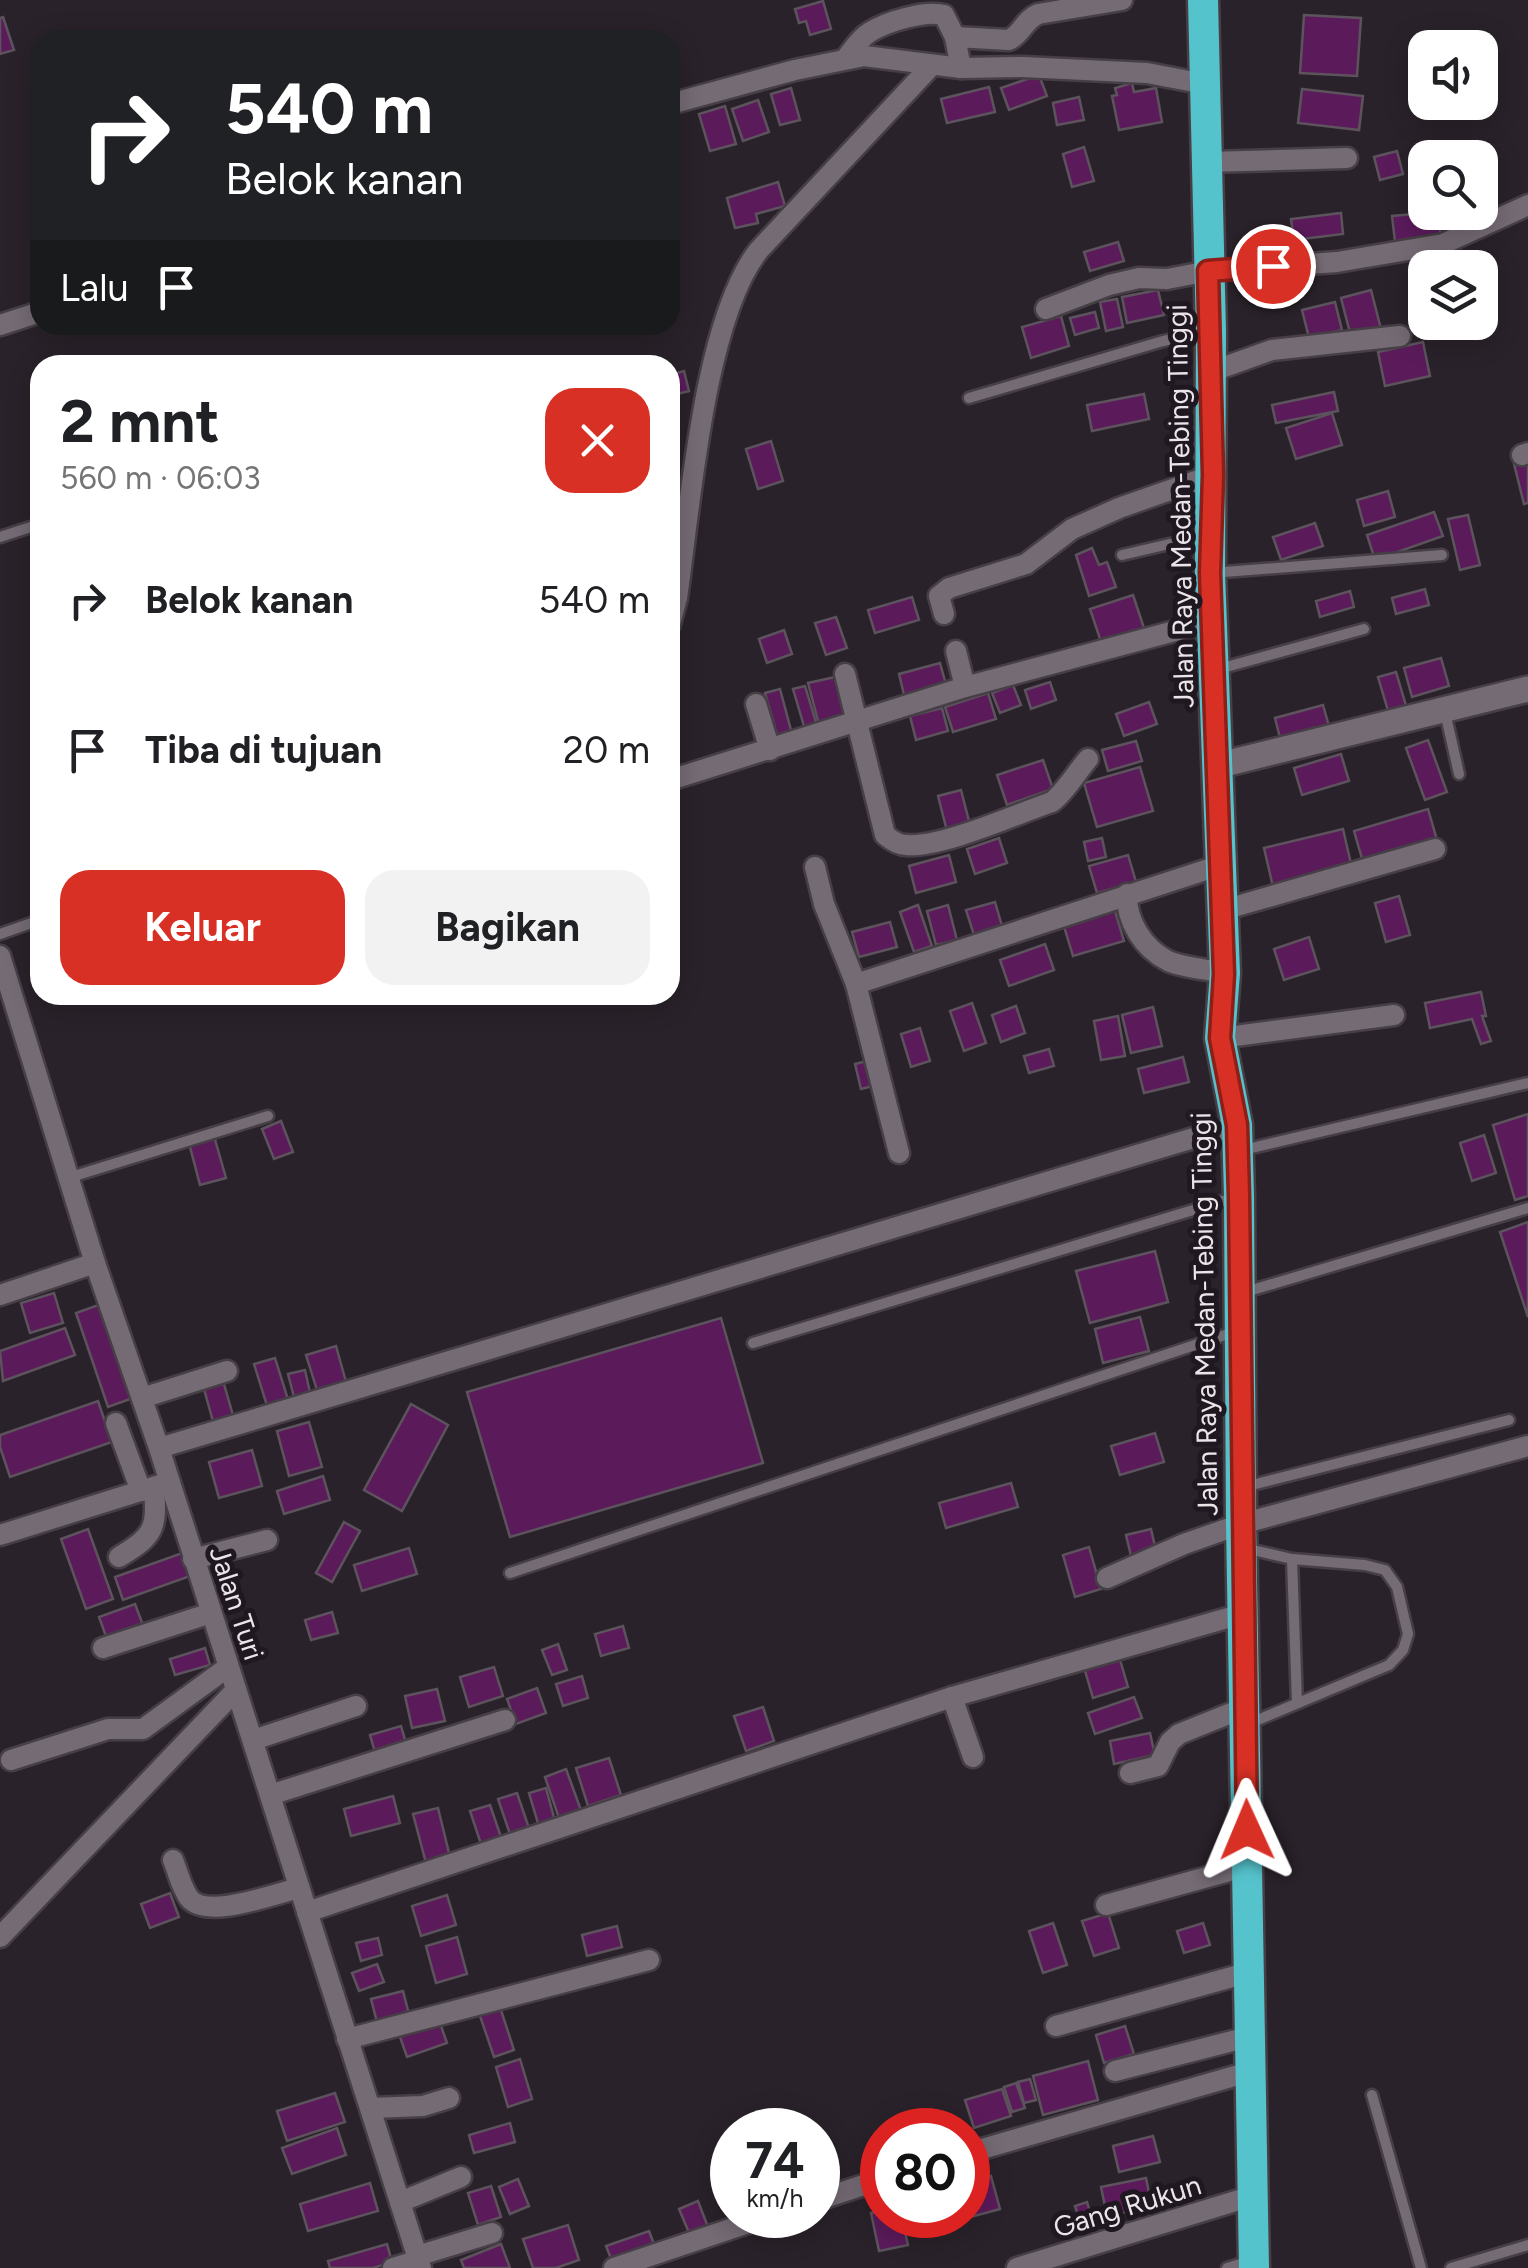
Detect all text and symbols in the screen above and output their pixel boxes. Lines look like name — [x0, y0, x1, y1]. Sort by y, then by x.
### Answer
map controls — [1408, 30, 1498, 340]
button: sound — [1408, 30, 1498, 120]
text: 540 m — [225, 66, 433, 151]
icon: right — [60, 70, 190, 200]
button: search — [1408, 140, 1498, 230]
text: Belok kanan — [225, 151, 463, 205]
pin — [1231, 224, 1316, 309]
icon: arrive — [1246, 239, 1301, 294]
button: layers — [1408, 250, 1498, 340]
icon: arrive — [149, 260, 204, 315]
text: Lalu — [60, 265, 129, 311]
street label: Jalan Raya Medan-Tebing Tinggi — [1159, 304, 1201, 708]
text: 2 mnt — [60, 385, 220, 457]
button: close — [545, 388, 650, 493]
text: 560 m · 06:03 — [60, 459, 261, 497]
icon: right — [60, 573, 115, 628]
text: Belok kanan — [145, 577, 353, 623]
text: 540 m — [538, 577, 650, 623]
icon: arrive — [60, 723, 115, 778]
text: Tiba di tujuan — [145, 727, 382, 773]
text: 20 m — [563, 727, 650, 773]
button: Keluar — [60, 870, 345, 985]
button: Bagikan — [365, 870, 650, 985]
street label: Jalan Raya Medan-Tebing Tinggi — [1183, 1112, 1225, 1516]
street label: Jalan Turi — [203, 1542, 271, 1664]
position arrow — [1195, 1778, 1299, 1882]
speed limit sign: 80 — [860, 2108, 990, 2238]
text: 74 — [745, 2130, 805, 2191]
street label: Gang Rukun — [1049, 2167, 1205, 2245]
text: km/h — [746, 2183, 804, 2213]

